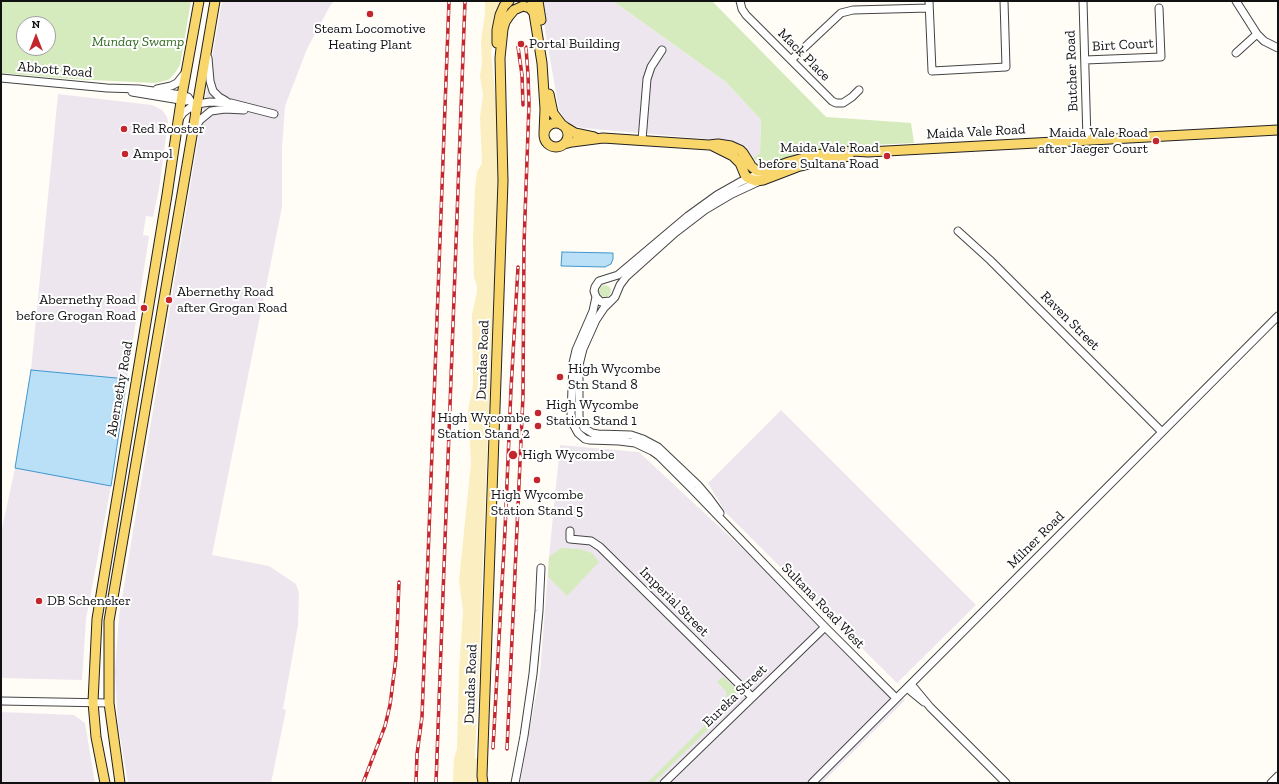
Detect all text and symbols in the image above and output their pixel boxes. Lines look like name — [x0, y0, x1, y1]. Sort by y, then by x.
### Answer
marker: Steam Locomotive Heating Plant — [365, 9, 375, 19]
north arrow — [16, 16, 56, 56]
text: N — [32, 18, 40, 31]
place label: Steam Locomotive Heating Plant — [314, 21, 426, 54]
street label: Mack Place — [774, 25, 834, 85]
street label: Butcher Road — [1062, 30, 1082, 112]
park label: Munday Swamp — [92, 34, 184, 50]
street label: Birt Court — [1092, 35, 1154, 55]
place label: Portal Building — [529, 36, 620, 52]
marker: Portal Building — [516, 39, 526, 49]
street label: Abbott Road — [17, 58, 93, 82]
place label: Red Rooster — [132, 121, 205, 137]
street label: Maida Vale Road — [926, 121, 1026, 143]
marker: Red Rooster — [119, 124, 129, 134]
place label: Maida Vale Road after Jaeger Court — [1038, 125, 1148, 158]
marker: Maida Vale Road after Jaeger Court — [1151, 136, 1161, 146]
place label: Maida Vale Road before Sultana Road — [759, 140, 879, 172]
place label: Ampol — [133, 146, 173, 162]
marker: Ampol — [120, 149, 130, 159]
marker: Maida Vale Road before Sultana Road — [882, 151, 892, 161]
place label: Abernethy Road after Grogan Road — [177, 284, 288, 316]
street label: Raven Street — [1037, 288, 1103, 354]
place label: Abernethy Road before Grogan Road — [16, 292, 136, 324]
marker: Abernethy Road after Grogan Road — [164, 295, 174, 305]
marker: Abernethy Road before Grogan Road — [139, 303, 149, 313]
street label: Dundas Road — [473, 320, 493, 400]
street label: Abernethy Road — [103, 340, 137, 438]
place label: High Wycombe Stn Stand 8 — [568, 361, 661, 394]
marker: High Wycombe Stn Stand 8 — [555, 372, 565, 382]
place label: High Wycombe Station Stand 1 — [546, 397, 639, 430]
marker: High Wycombe Station Stand 1 — [533, 408, 543, 418]
place label: High Wycombe Station Stand 2 — [437, 410, 530, 442]
marker: High Wycombe Station Stand 2 — [533, 421, 543, 431]
place label: High Wycombe — [522, 447, 615, 463]
marker: High Wycombe — [507, 449, 519, 461]
marker: High Wycombe Station Stand 5 — [532, 475, 542, 485]
place label: High Wycombe Station Stand 5 — [491, 487, 583, 520]
street label: Milner Road — [1004, 508, 1068, 572]
street label: Sultana Road West — [778, 560, 868, 652]
street label: Imperial Street — [636, 564, 712, 640]
place label: DB Scheneker — [47, 593, 131, 609]
marker: DB Scheneker — [34, 596, 44, 606]
street label: Dundas Road — [461, 644, 481, 724]
street label: Eureka Street — [699, 661, 771, 731]

